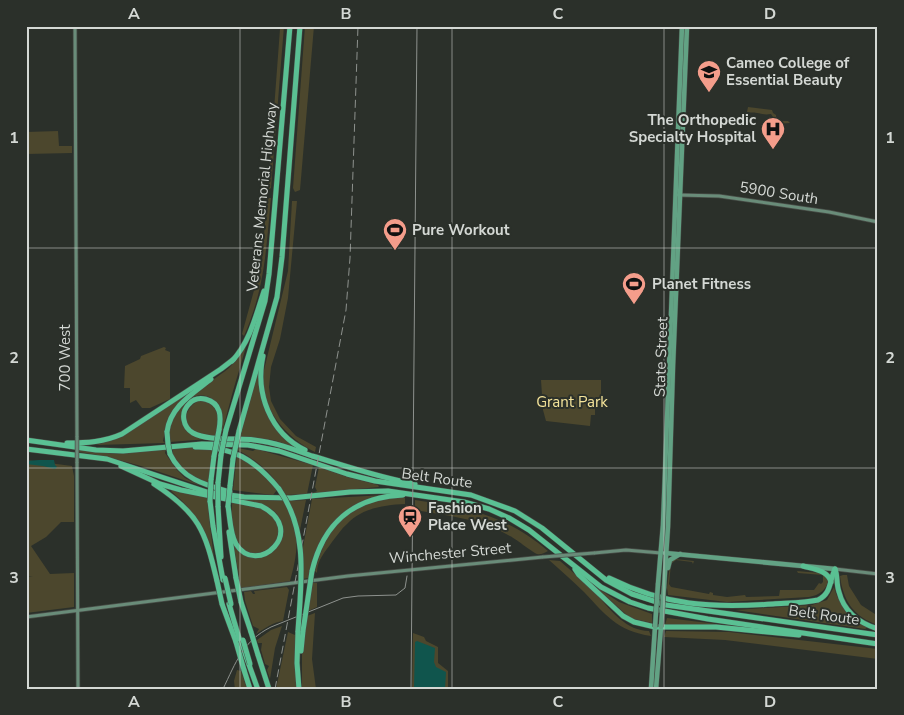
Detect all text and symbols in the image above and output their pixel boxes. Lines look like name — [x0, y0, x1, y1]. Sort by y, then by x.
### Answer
text: A — [128, 3, 140, 25]
text: B — [340, 3, 352, 25]
text: C — [553, 3, 564, 25]
text: D — [764, 3, 776, 25]
place label: Cameo College of Essential Beauty — [726, 53, 850, 90]
school or university icon: Cameo College of Essential Beauty — [696, 59, 722, 93]
street label: Veterans Memorial Highway — [242, 101, 282, 294]
place label: The Orthopedic Specialty Hospital — [629, 110, 756, 147]
hospital icon: The Orthopedic Specialty Hospital — [760, 116, 786, 150]
text: 1 — [9, 127, 19, 149]
text: 1 — [885, 127, 895, 149]
street label: 5900 South — [738, 177, 820, 209]
sports icon: Pure Workout — [382, 217, 408, 251]
place label: Pure Workout — [412, 220, 510, 240]
sports icon: Planet Fitness — [621, 271, 647, 305]
place label: Planet Fitness — [652, 274, 751, 294]
street label: State Street — [650, 316, 672, 397]
street label: 700 West — [55, 324, 75, 391]
text: 2 — [9, 347, 19, 369]
text: 2 — [885, 347, 895, 369]
park label: Grant Park — [536, 392, 608, 412]
street label: Belt Route — [400, 463, 474, 493]
place label: Fashion Place West — [428, 498, 507, 535]
station icon: Fashion Place West — [397, 504, 423, 538]
street label: Winchester Street — [388, 538, 513, 568]
text: 3 — [9, 567, 19, 589]
text: 3 — [885, 567, 895, 589]
street label: Belt Route — [787, 600, 861, 630]
text: A — [128, 691, 140, 713]
text: B — [340, 691, 352, 713]
text: C — [553, 691, 564, 713]
text: D — [764, 691, 776, 713]

